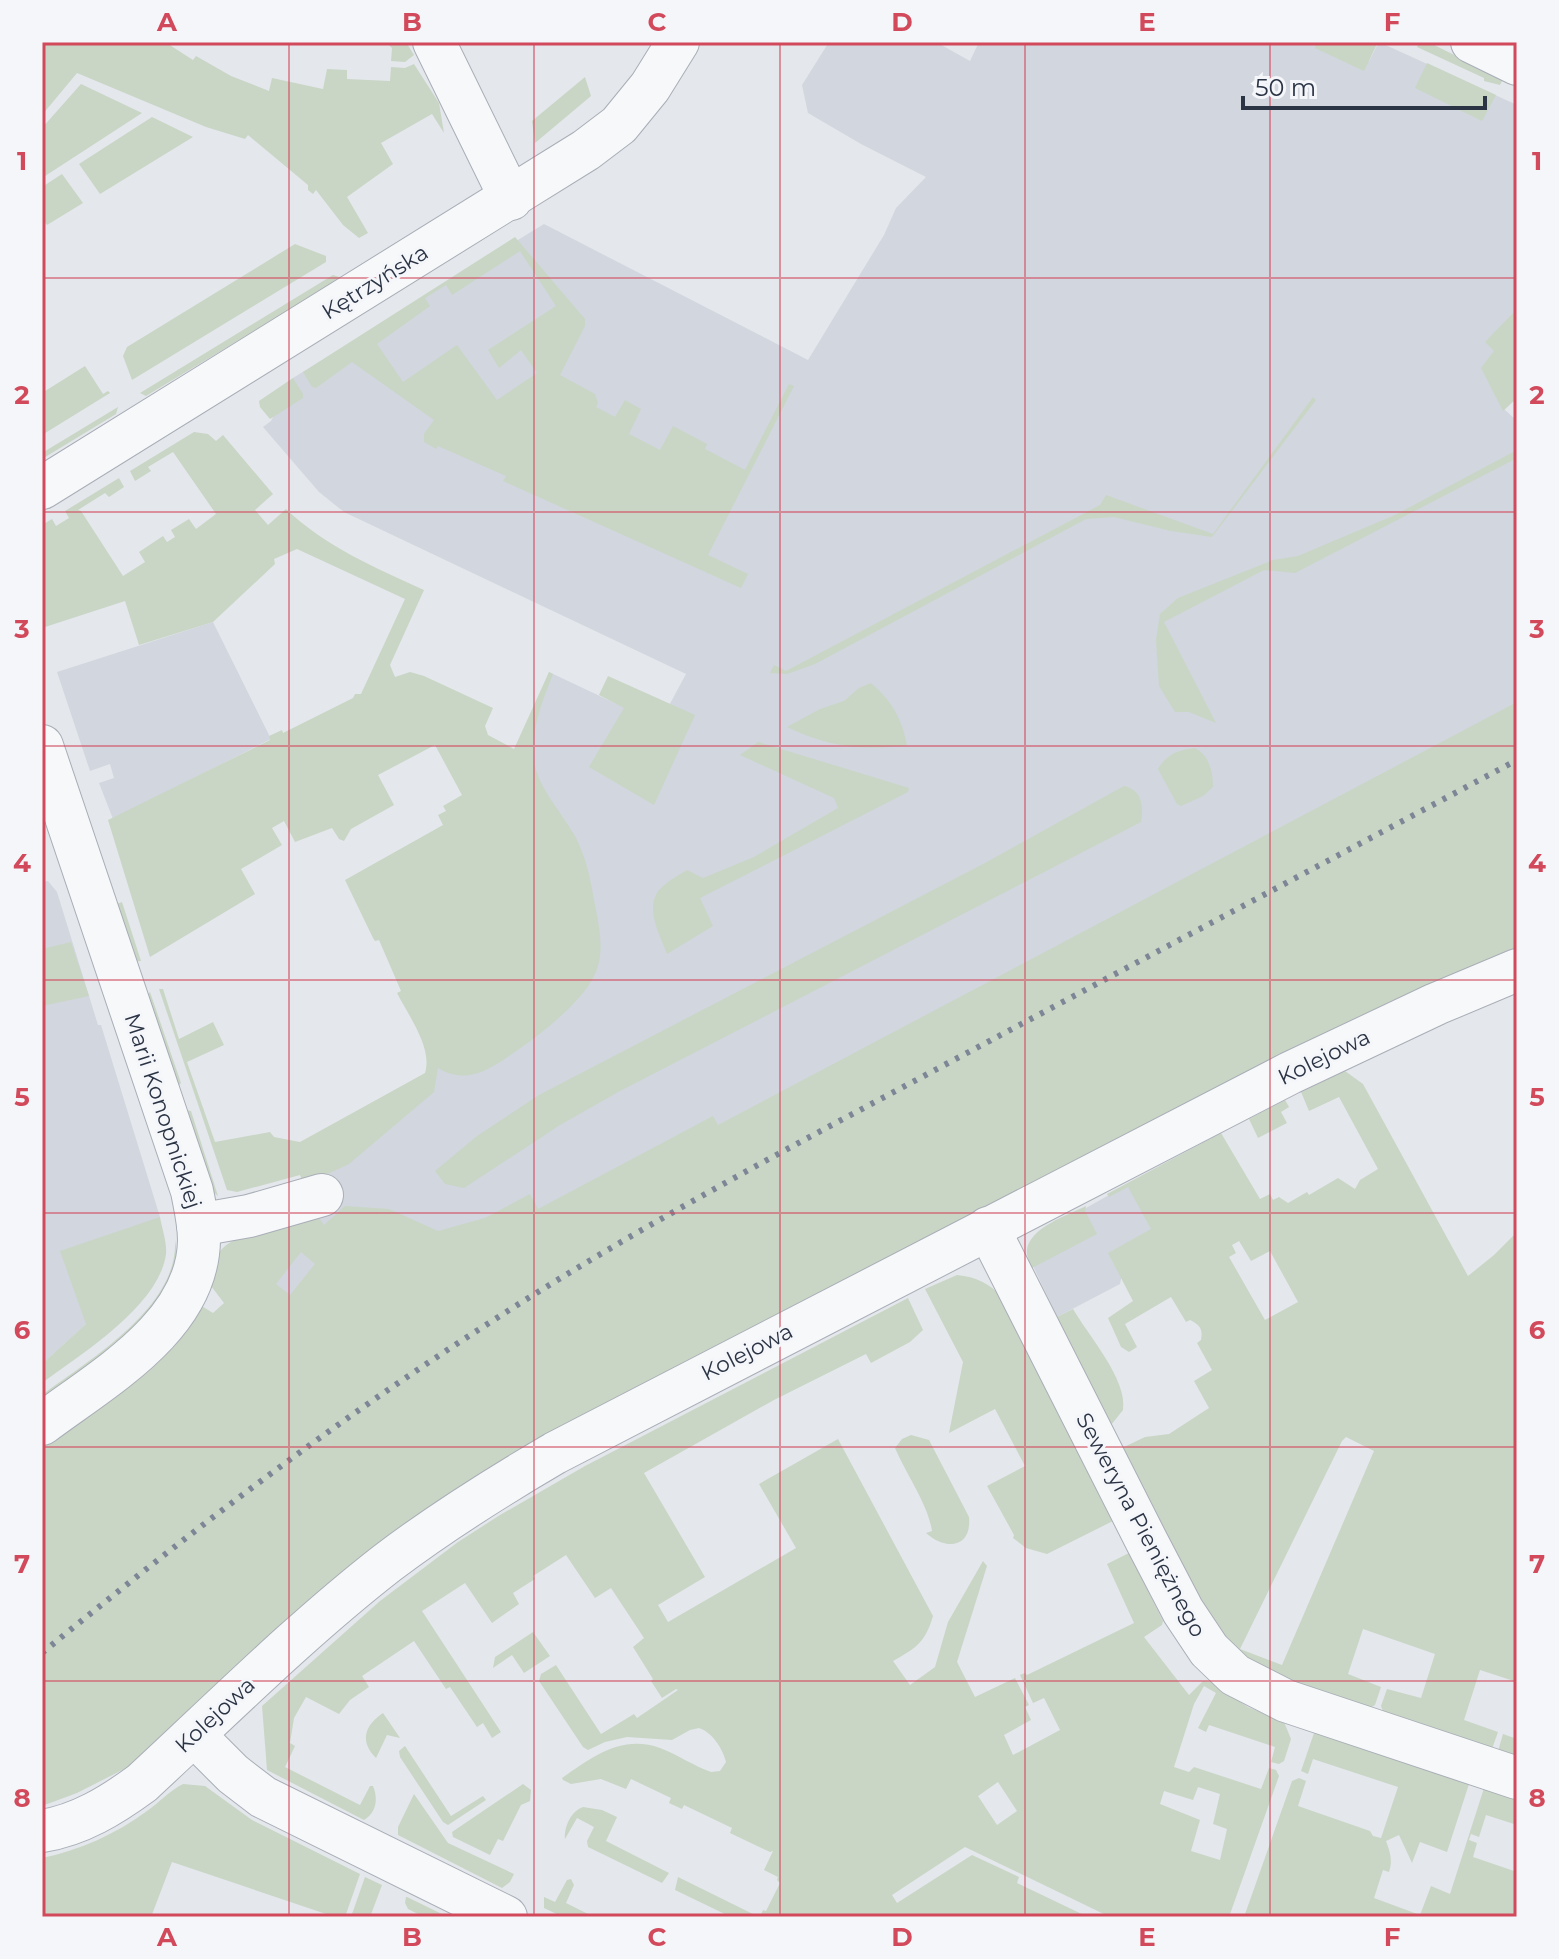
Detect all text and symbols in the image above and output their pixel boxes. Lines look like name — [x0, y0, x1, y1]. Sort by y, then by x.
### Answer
text: A — [156, 6, 178, 38]
text: B — [402, 6, 422, 38]
text: C — [648, 6, 667, 38]
text: D — [891, 6, 913, 38]
text: E — [1138, 6, 1156, 38]
text: F — [1384, 6, 1400, 38]
scale bar — [1243, 60, 1485, 110]
text: 50 m — [1255, 73, 1316, 102]
text: 1 — [17, 145, 27, 177]
text: 1 — [1532, 145, 1542, 177]
street label: Kętrzyńska — [317, 239, 433, 325]
text: 2 — [14, 379, 30, 411]
text: 2 — [1529, 379, 1545, 411]
text: 3 — [13, 613, 30, 645]
text: 3 — [1528, 613, 1545, 645]
text: 4 — [13, 847, 31, 879]
text: 4 — [1528, 847, 1546, 879]
street label: Marii Konopnickiej — [119, 1010, 207, 1212]
street label: Kolejowa — [1273, 1023, 1375, 1091]
text: 5 — [14, 1081, 30, 1113]
text: 5 — [1529, 1081, 1545, 1113]
text: 6 — [14, 1314, 31, 1346]
text: 6 — [1529, 1314, 1546, 1346]
street label: Kolejowa — [697, 1317, 797, 1387]
street label: Seweryna Pieniężnego — [1070, 1408, 1212, 1642]
text: 7 — [14, 1548, 30, 1580]
text: 7 — [1529, 1548, 1545, 1580]
street label: Kolejowa — [169, 1671, 261, 1759]
text: 8 — [13, 1782, 31, 1814]
text: 8 — [1528, 1782, 1546, 1814]
text: A — [156, 1921, 178, 1953]
text: B — [402, 1921, 422, 1953]
text: C — [648, 1921, 667, 1953]
text: D — [891, 1921, 913, 1953]
text: E — [1138, 1921, 1156, 1953]
text: F — [1384, 1921, 1400, 1953]

